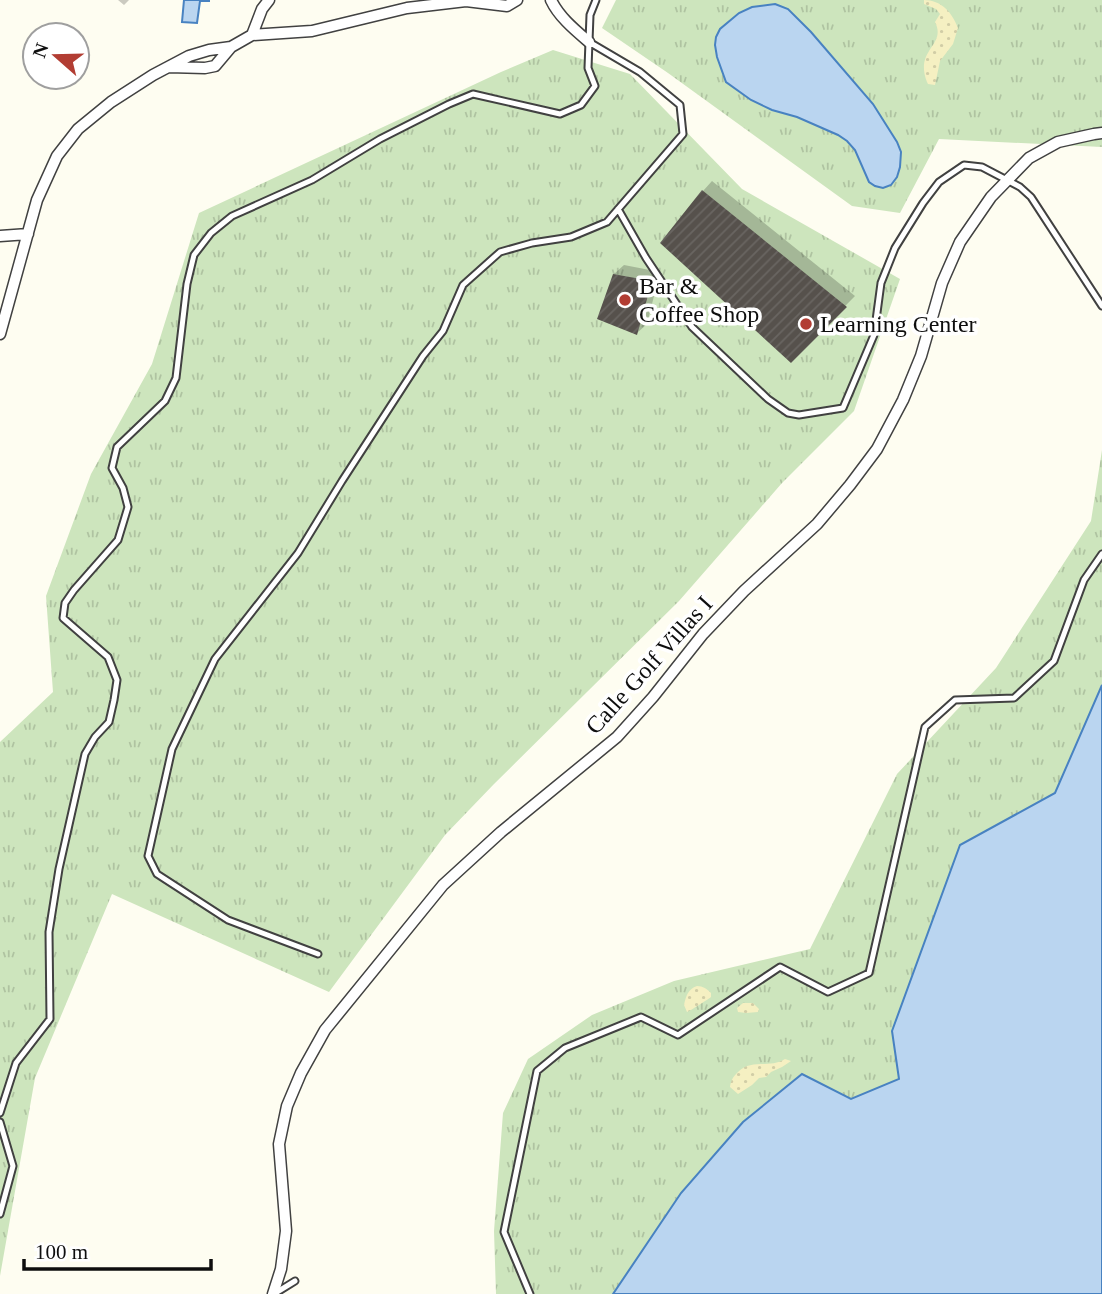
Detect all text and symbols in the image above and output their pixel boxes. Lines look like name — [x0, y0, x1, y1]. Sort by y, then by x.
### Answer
north arrow — [21, 21, 91, 91]
text: N — [28, 40, 53, 60]
place label: Bar & Coffee Shop — [639, 273, 759, 327]
marker: Bar & Coffee Shop — [617, 292, 633, 308]
place label: Learning Center — [820, 311, 977, 337]
marker: Learning Center — [798, 316, 814, 332]
street label: Calle Golf Villas I — [580, 591, 718, 739]
scale bar — [24, 1228, 212, 1272]
text: 100 m — [35, 1240, 88, 1264]

